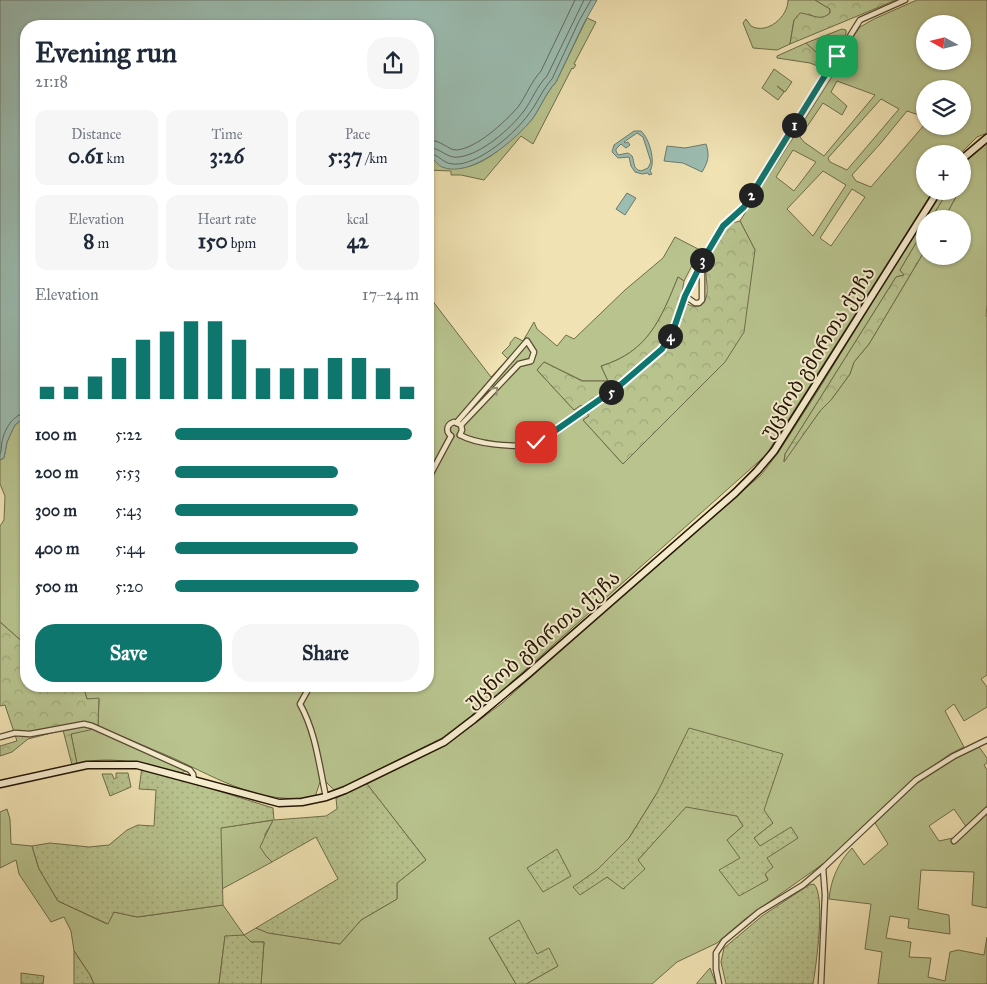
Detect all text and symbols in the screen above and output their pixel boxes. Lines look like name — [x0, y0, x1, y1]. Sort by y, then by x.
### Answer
north arrow — [916, 15, 971, 70]
map controls — [916, 15, 971, 265]
text: Evening run — [35, 35, 177, 70]
pin — [816, 35, 858, 77]
button: share — [367, 37, 419, 89]
icon: arrive — [823, 42, 851, 70]
text: 21:18 — [35, 72, 68, 91]
button: layers — [916, 80, 971, 135]
pin: 1 — [782, 112, 806, 138]
text: 1 — [792, 117, 797, 134]
text: Distance — [71, 126, 121, 143]
text: Time — [211, 126, 242, 143]
text: Pace — [345, 126, 370, 143]
text: 0.61 — [68, 143, 103, 169]
text: 3:26 — [210, 143, 244, 169]
text: 5:37 — [328, 143, 362, 169]
button: + — [916, 145, 971, 200]
text: km — [103, 150, 125, 167]
text: /km — [362, 150, 388, 167]
pin: 2 — [738, 182, 764, 208]
text: 2 — [748, 187, 755, 204]
button: − — [916, 210, 971, 265]
text: Elevation — [69, 211, 124, 228]
text: Heart rate — [198, 211, 256, 228]
text: kcal — [347, 211, 369, 228]
text: 8 — [83, 228, 95, 254]
text: 150 — [198, 228, 228, 254]
text: 42 — [347, 228, 369, 254]
text: m — [95, 235, 109, 252]
text: bpm — [228, 235, 256, 252]
pin: 3 — [690, 248, 714, 272]
text: 3 — [700, 252, 705, 269]
street label: უცნობ გმირთა ქუჩა — [754, 262, 880, 442]
text: Elevation — [35, 285, 99, 304]
text: 17–24 m — [362, 285, 419, 304]
pin: 4 — [658, 324, 682, 348]
text: 4 — [667, 328, 674, 345]
pin: 5 — [598, 380, 624, 404]
text: 5 — [608, 384, 615, 401]
one-way arrow — [489, 386, 498, 395]
pin — [515, 421, 557, 463]
text: 100 m — [35, 425, 77, 444]
text: 5:22 — [115, 425, 142, 444]
icon: check — [522, 428, 550, 456]
text: 200 m — [35, 463, 78, 482]
text: 5:53 — [115, 463, 140, 482]
text: 300 m — [35, 501, 77, 520]
text: 5:43 — [115, 501, 142, 520]
text: 400 m — [35, 539, 79, 558]
text: 5:44 — [115, 539, 144, 558]
street label: უცნობ გმირთა ქუჩა — [459, 565, 625, 713]
text: 500 m — [35, 577, 78, 596]
text: 5:20 — [115, 577, 144, 596]
button: Save — [35, 624, 222, 682]
button: Share — [232, 624, 419, 682]

